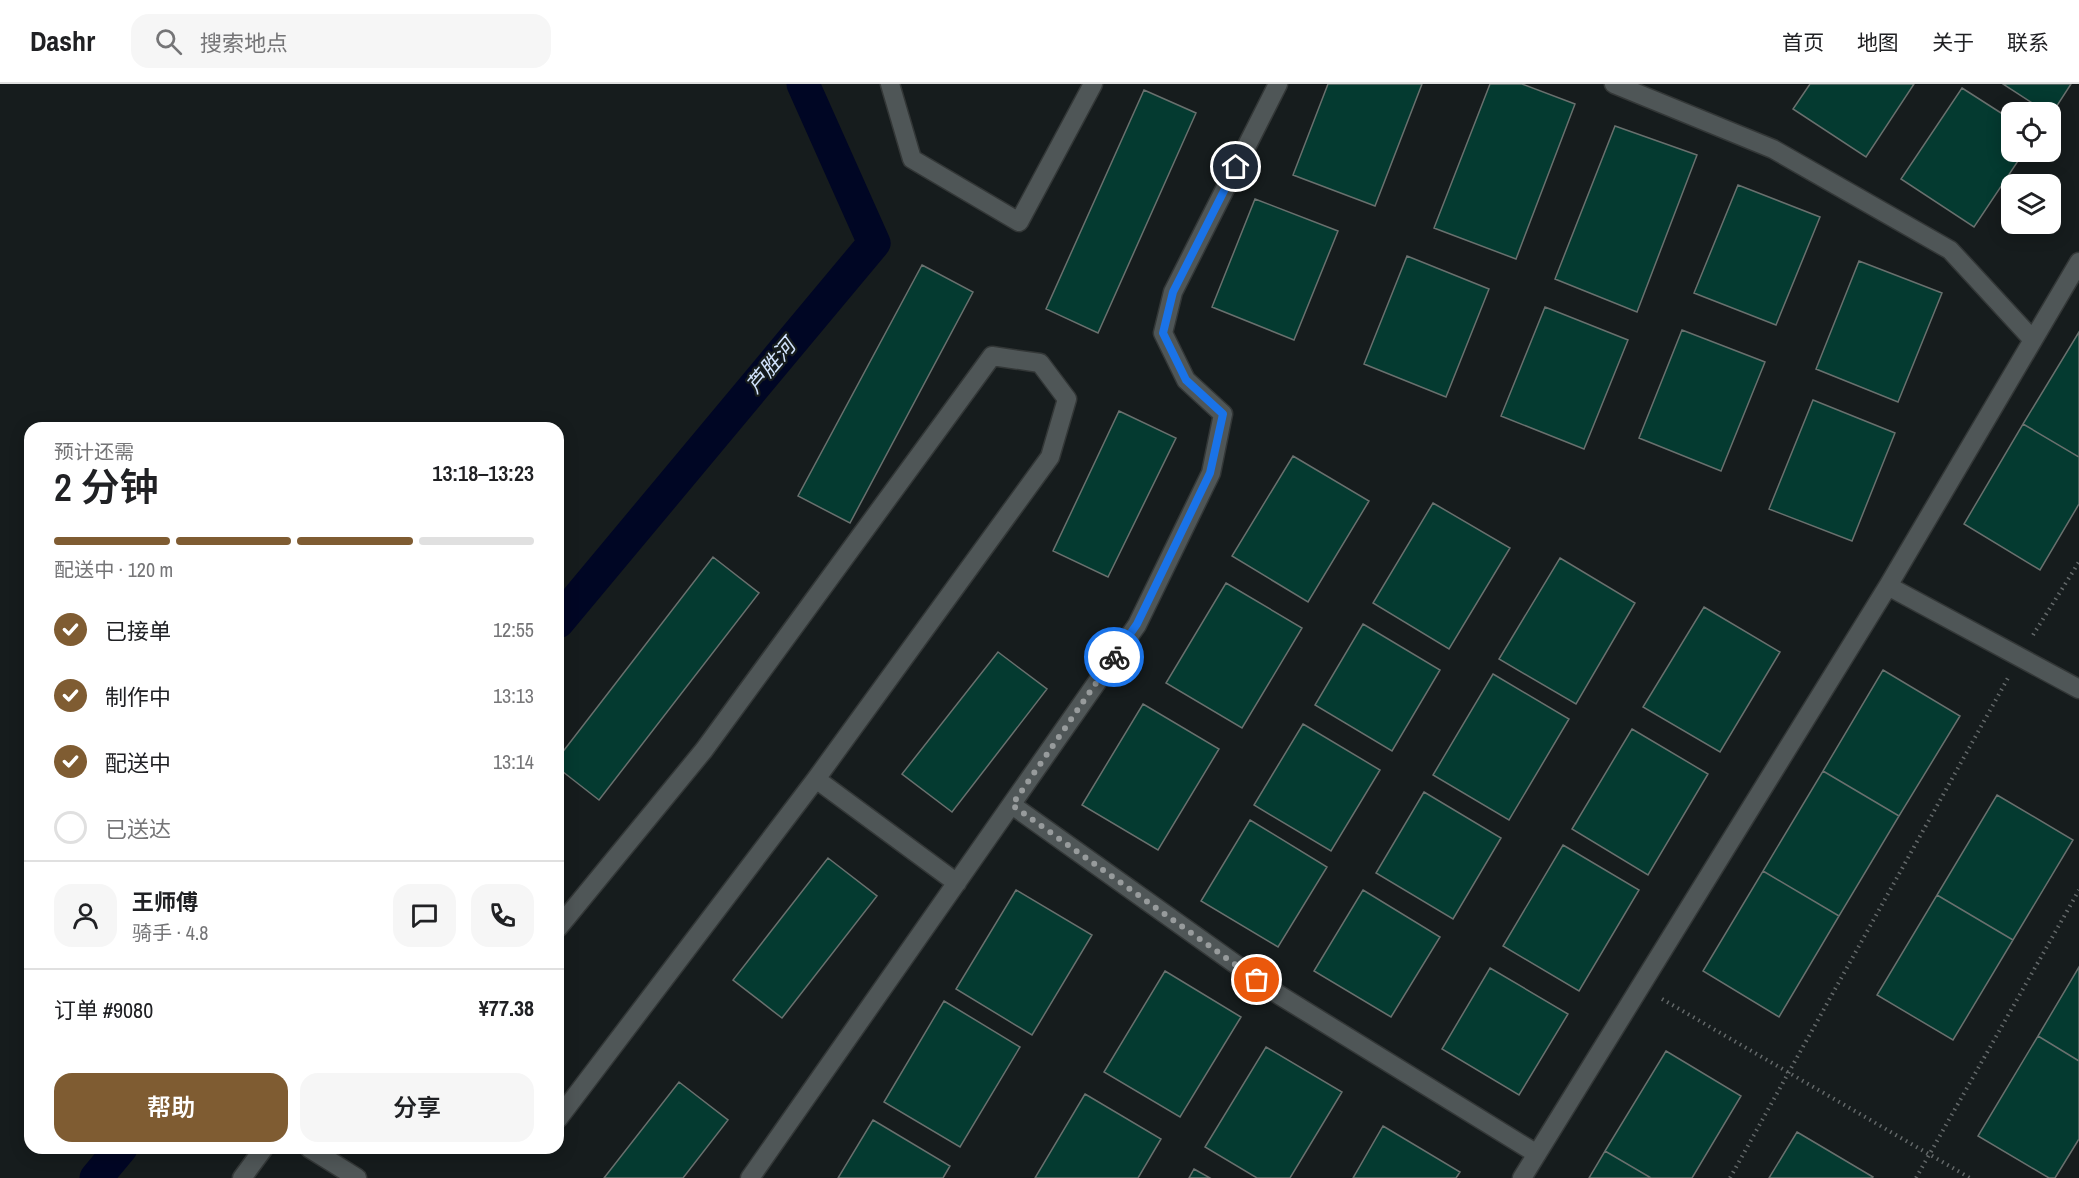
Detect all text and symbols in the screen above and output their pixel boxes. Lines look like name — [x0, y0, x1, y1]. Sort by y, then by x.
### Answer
search box — [131, 14, 551, 68]
text: Dashr — [30, 22, 95, 60]
icon: search — [152, 25, 185, 58]
text: 搜索地点 — [200, 28, 288, 58]
text: 首页 — [1782, 28, 1824, 57]
text: 地图 — [1857, 28, 1899, 57]
text: 关于 — [1932, 28, 1974, 57]
text: 联系 — [2007, 28, 2049, 57]
map controls — [2001, 102, 2061, 234]
button: locate — [2001, 102, 2061, 162]
pin — [1210, 141, 1261, 192]
icon: home — [1219, 150, 1252, 183]
button: layers — [2001, 174, 2061, 234]
water label: 芦胜河 — [739, 329, 805, 399]
text: 预计还需 — [54, 438, 134, 465]
text: 13:18–13:23 — [432, 458, 534, 488]
text: 2 分钟 — [54, 461, 159, 513]
text: 配送中 · 120 m — [54, 556, 173, 583]
icon: check — [54, 613, 87, 646]
text: 已接单 — [105, 616, 171, 646]
text: 12:55 — [493, 616, 534, 643]
courier — [1084, 627, 1144, 687]
icon: bike — [1098, 641, 1131, 674]
icon: check — [54, 679, 87, 712]
text: 制作中 — [105, 682, 171, 712]
text: 13:13 — [493, 682, 534, 709]
icon: check — [54, 745, 87, 778]
text: 配送中 — [105, 748, 171, 778]
text: 13:14 — [493, 748, 534, 775]
text: 已送达 — [105, 814, 171, 844]
button: person — [54, 884, 117, 947]
button: chat — [393, 884, 456, 947]
button: phone — [471, 884, 534, 947]
text: 王师傅 — [132, 887, 198, 917]
text: 骑手 · 4.8 — [132, 919, 208, 946]
pin — [1231, 954, 1282, 1005]
icon: bag — [1240, 963, 1273, 996]
text: ¥77.38 — [479, 993, 534, 1023]
text: 订单 #9080 — [54, 995, 153, 1025]
button: 帮助 — [54, 1073, 288, 1142]
button: 分享 — [300, 1073, 534, 1142]

